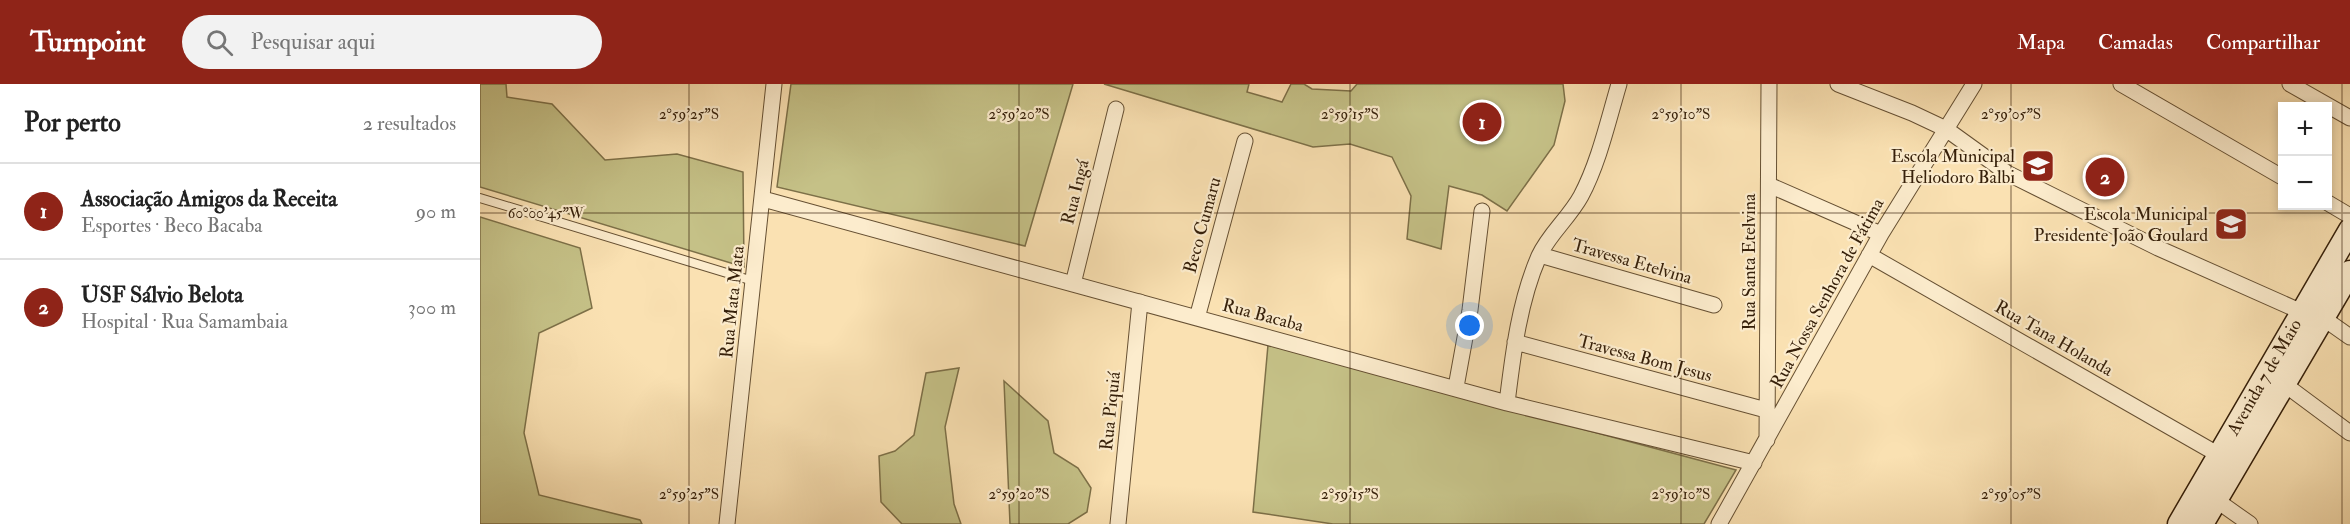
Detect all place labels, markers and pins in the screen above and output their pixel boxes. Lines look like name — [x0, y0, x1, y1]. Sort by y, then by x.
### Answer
pin: 1 — [1462, 99, 1502, 144]
place label: Escola Municipal Heliodoro Balbi — [1891, 145, 2015, 189]
school or university icon: Escola Municipal Heliodoro Balbi — [2020, 148, 2056, 184]
pin: 2 — [2086, 154, 2124, 200]
place label: Escola Municipal Presidente João Goulard — [2034, 203, 2208, 247]
school or university icon: Escola Municipal Presidente João Goulard — [2213, 206, 2249, 242]

